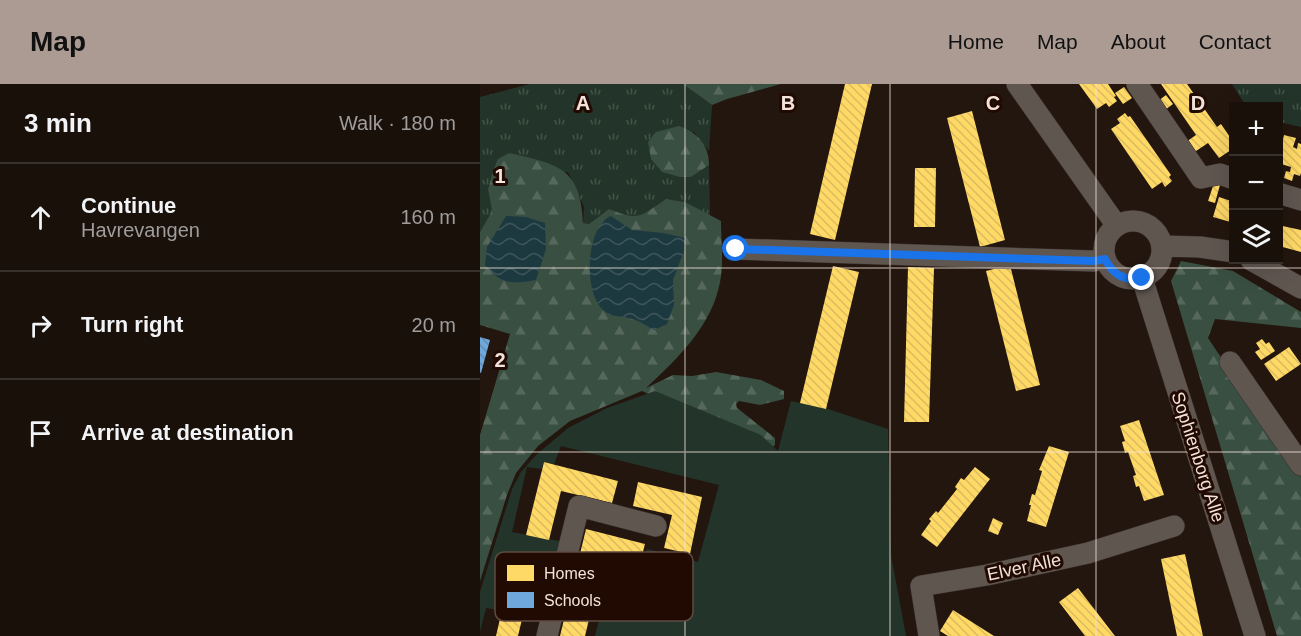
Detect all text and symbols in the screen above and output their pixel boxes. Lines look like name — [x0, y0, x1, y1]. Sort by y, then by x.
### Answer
text: Map — [30, 26, 86, 57]
text: Home — [948, 30, 1004, 53]
text: Map — [1037, 30, 1078, 53]
text: About — [1111, 30, 1166, 53]
text: Contact — [1199, 30, 1271, 53]
text: A — [576, 92, 590, 114]
text: B — [781, 92, 795, 114]
text: C — [986, 92, 1000, 114]
text: D — [1191, 92, 1205, 114]
map controls — [1229, 102, 1283, 264]
button: + — [1229, 102, 1283, 156]
text: 3 min — [24, 108, 92, 138]
text: Walk · 180 m — [339, 112, 456, 134]
button: − — [1229, 156, 1283, 210]
text: 1 — [494, 165, 506, 187]
text: Continue — [81, 193, 176, 218]
icon: ahead — [24, 201, 57, 234]
text: 160 m — [400, 206, 456, 228]
button: layers — [1229, 210, 1283, 264]
text: Havrevangen — [81, 219, 200, 241]
route start — [722, 235, 748, 261]
route end — [1128, 264, 1154, 290]
icon: right — [24, 309, 57, 342]
text: Turn right — [81, 312, 183, 337]
text: 20 m — [412, 314, 456, 336]
text: 2 — [494, 349, 506, 371]
street label: Sophienborg Alle — [1167, 389, 1229, 525]
icon: arrive — [24, 417, 57, 450]
text: Arrive at destination — [81, 420, 294, 445]
street label: Elver Alle — [985, 549, 1063, 585]
legend — [495, 552, 693, 621]
text: Homes — [544, 565, 595, 582]
text: Schools — [544, 592, 601, 609]

